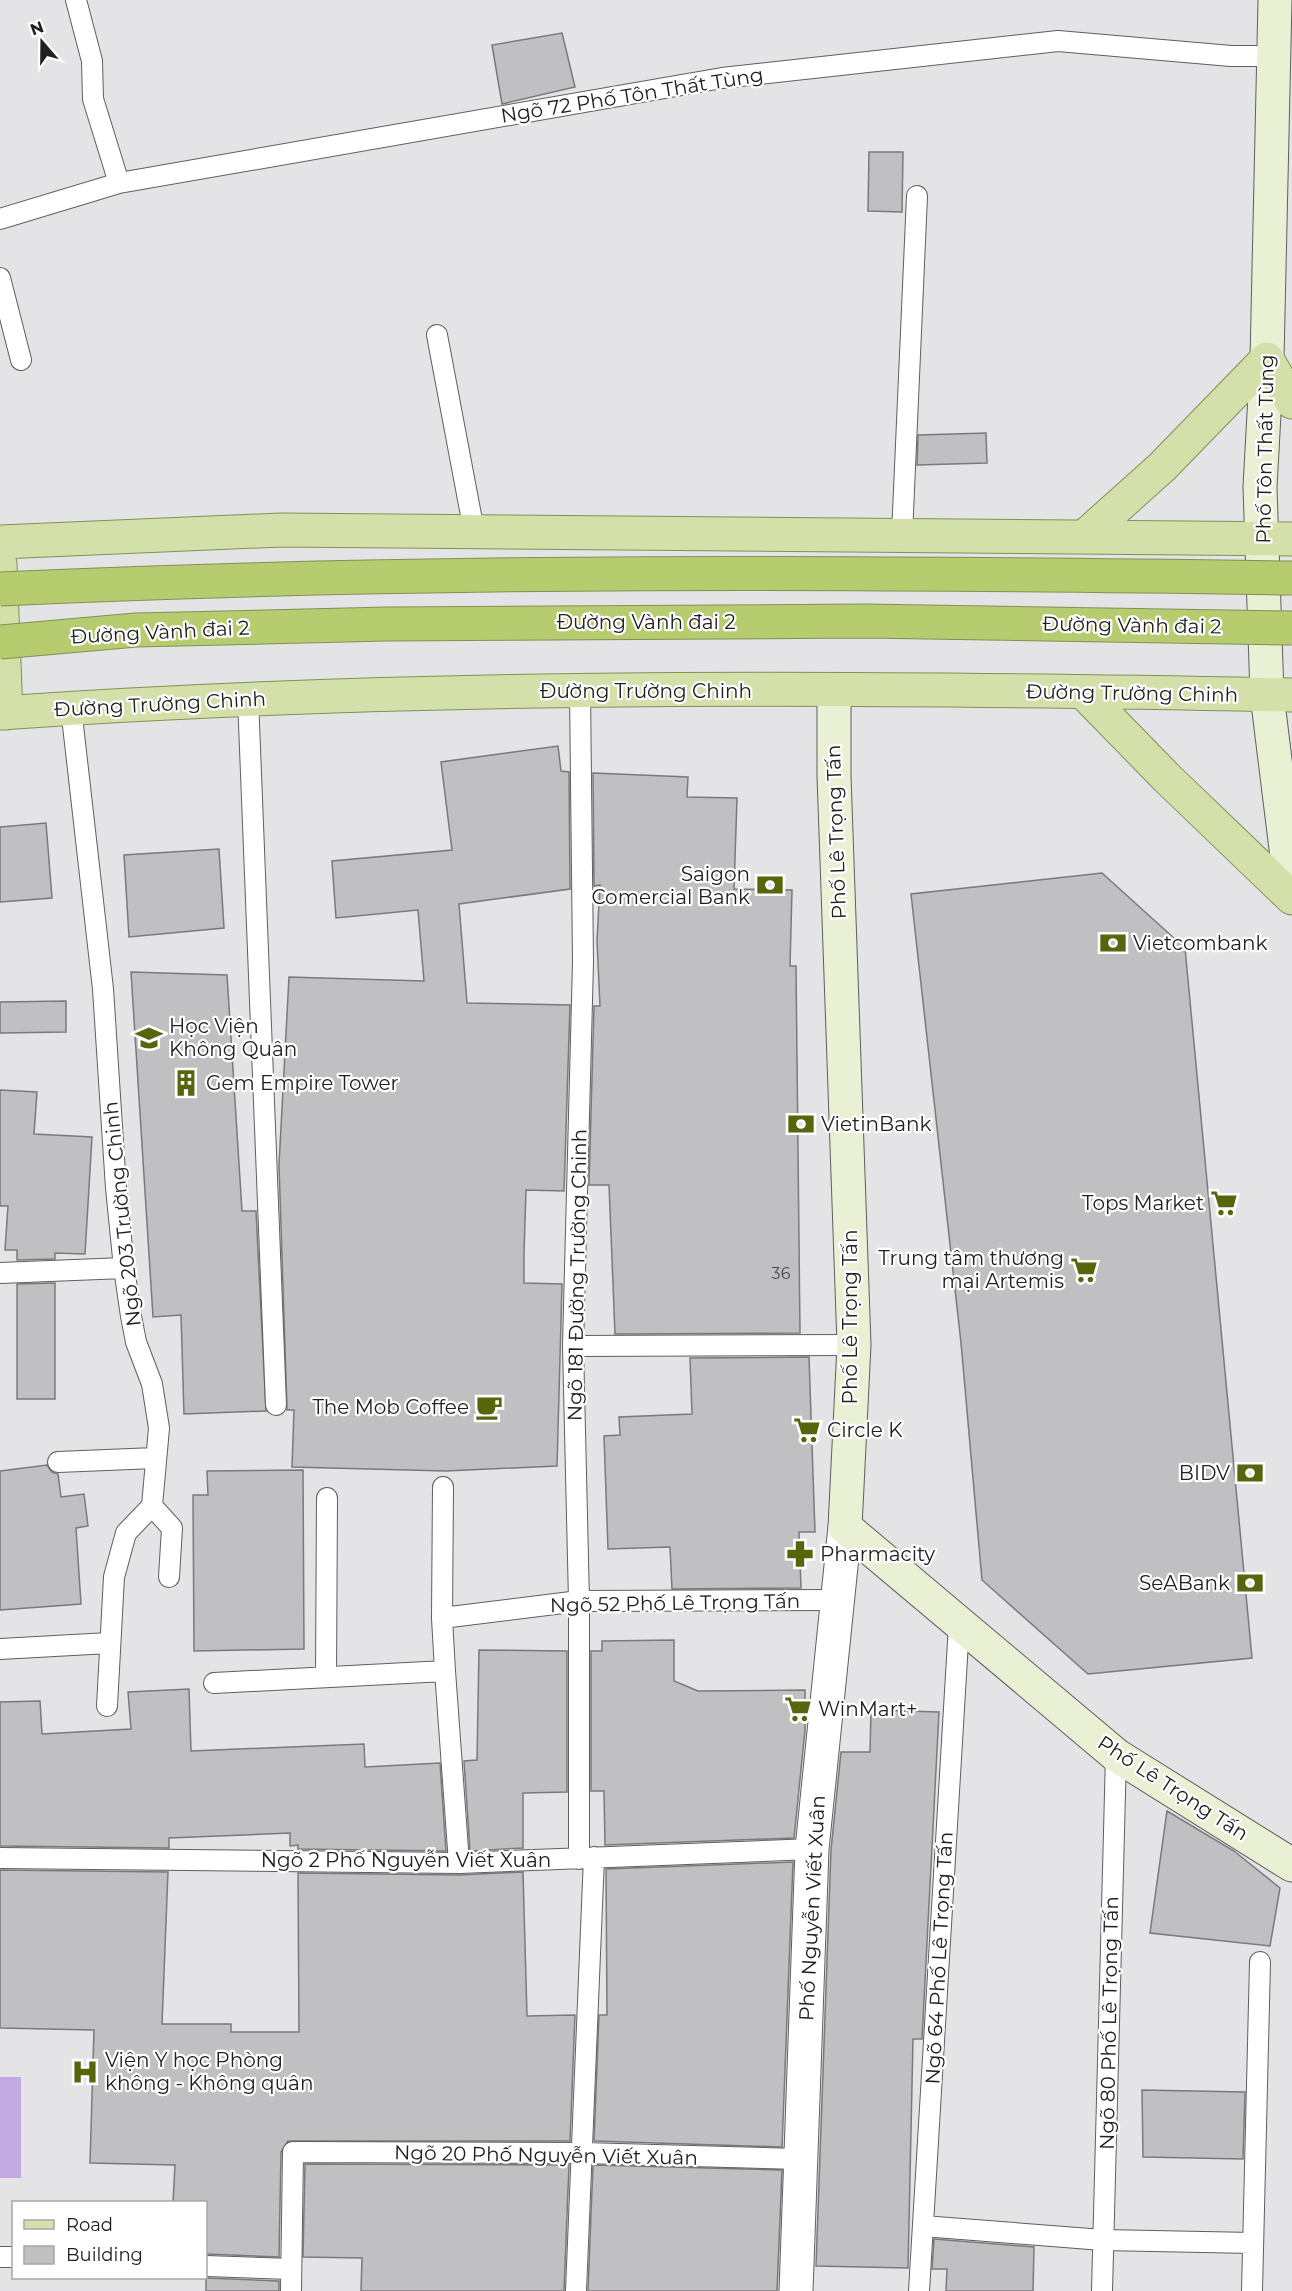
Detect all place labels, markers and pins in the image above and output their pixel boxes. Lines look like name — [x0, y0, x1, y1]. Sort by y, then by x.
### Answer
place label: Saigon Comercial Bank — [591, 862, 750, 909]
bank icon: Saigon Comercial Bank — [755, 870, 785, 900]
bank icon: Vietcombank — [1098, 928, 1128, 958]
place label: Vietcombank — [1133, 931, 1267, 955]
place label: Học Viện Không Quân — [169, 1014, 297, 1061]
school or university icon: Học Viện Không Quân — [134, 1023, 164, 1053]
building icon: Gem Empire Tower — [171, 1068, 201, 1098]
place label: Gem Empire Tower — [206, 1071, 399, 1095]
bank icon: VietinBank — [786, 1109, 816, 1139]
place label: VietinBank — [821, 1112, 931, 1136]
supermarket icon: Tops Market — [1209, 1188, 1239, 1218]
place label: Tops Market — [1082, 1191, 1204, 1215]
place label: Trung tâm thương mại Artemis — [878, 1246, 1064, 1293]
supermarket icon: Trung tâm thương mại Artemis — [1069, 1255, 1099, 1285]
cafe icon: The Mob Coffee — [474, 1392, 504, 1422]
place label: The Mob Coffee — [312, 1395, 469, 1419]
supermarket icon: Circle K — [792, 1415, 822, 1445]
place label: Circle K — [827, 1418, 903, 1442]
bank icon: BIDV — [1235, 1458, 1265, 1488]
place label: BIDV — [1179, 1461, 1230, 1485]
pharmacy icon: Pharmacity — [785, 1539, 815, 1569]
place label: Pharmacity — [820, 1542, 935, 1566]
bank icon: SeABank — [1235, 1568, 1265, 1598]
place label: SeABank — [1139, 1571, 1230, 1595]
supermarket icon: WinMart+ — [783, 1694, 813, 1724]
place label: WinMart+ — [818, 1697, 917, 1721]
place label: Viện Y học Phòng không - Không quân — [105, 2048, 313, 2095]
hospital icon: Viện Y học Phòng không - Không quân — [70, 2057, 100, 2087]

